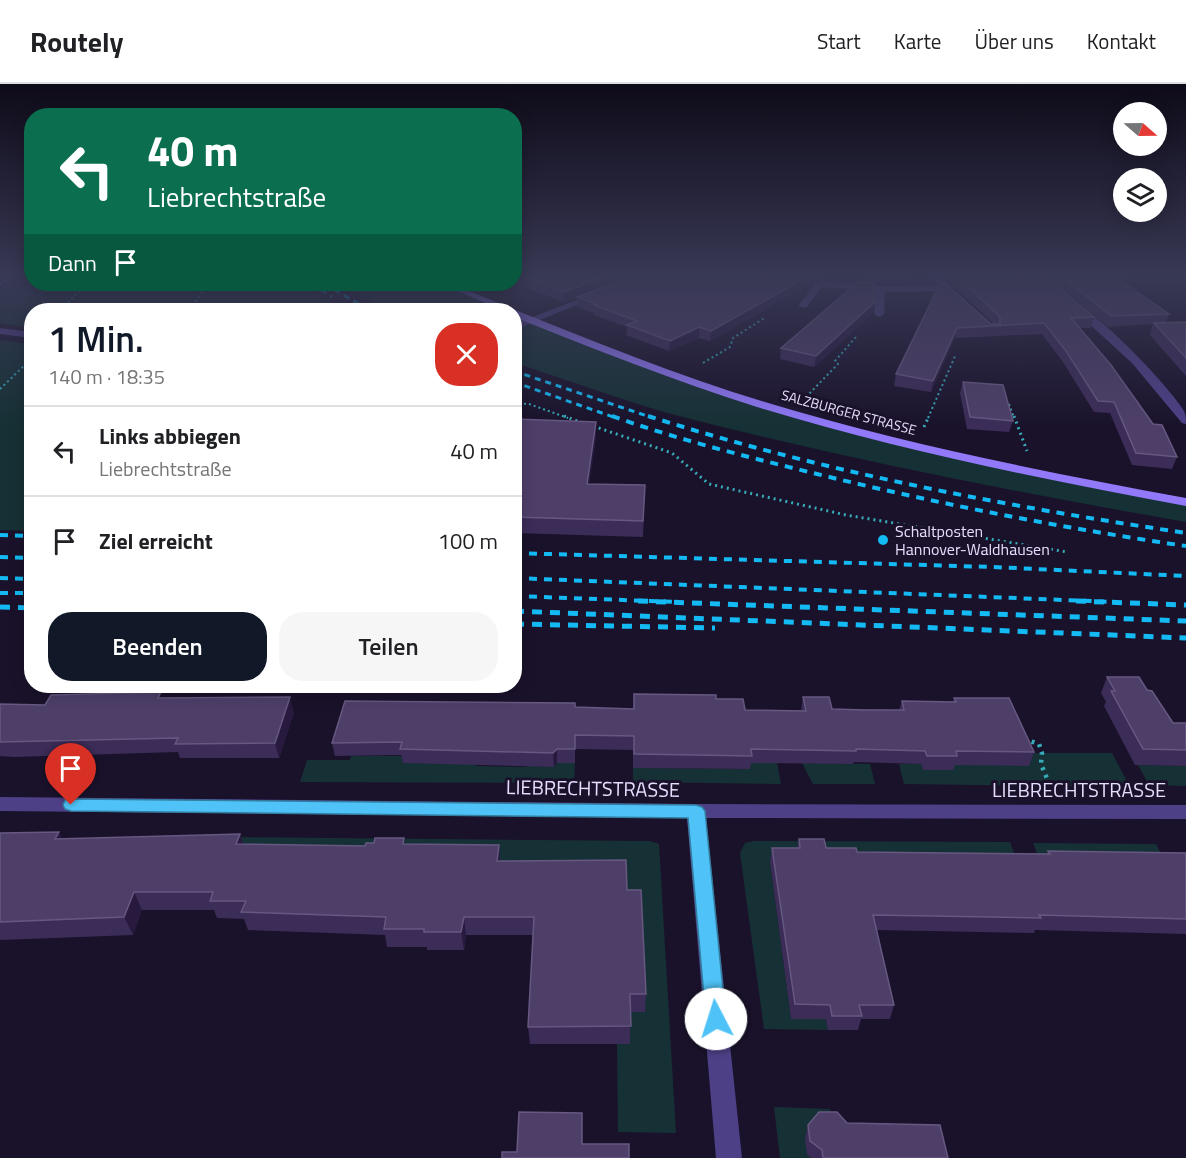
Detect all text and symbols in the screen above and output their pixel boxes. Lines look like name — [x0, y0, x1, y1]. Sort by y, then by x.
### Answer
text: Routely — [30, 20, 124, 63]
text: Start — [817, 25, 861, 57]
text: Karte — [894, 25, 941, 57]
text: Über uns — [974, 25, 1054, 57]
text: Kontakt — [1087, 25, 1156, 57]
north arrow — [1113, 102, 1167, 156]
map controls — [1113, 102, 1167, 222]
text: 40 m — [147, 118, 239, 182]
icon: left — [48, 132, 126, 210]
button: layers — [1113, 168, 1167, 222]
text: Liebrechtstraße — [147, 176, 326, 217]
text: Dann — [48, 246, 97, 280]
icon: arrive — [109, 246, 142, 279]
text: 1 Min. — [48, 311, 144, 366]
button: close — [435, 323, 498, 386]
text: 140 m · 18:35 — [48, 361, 165, 392]
street label: SALZBURGER STRASSE — [779, 384, 919, 440]
text: Links abbiegen — [99, 419, 241, 453]
text: 40 m — [450, 434, 498, 468]
icon: left — [48, 435, 81, 468]
text: Liebrechtstraße — [99, 453, 232, 484]
place label: Schaltposten Hannover-Waldhausen — [895, 519, 1050, 561]
text: Ziel erreicht — [99, 524, 213, 558]
text: 100 m — [438, 524, 498, 558]
icon: arrive — [48, 525, 81, 558]
marker: Schaltposten Hannover-Waldhausen — [876, 533, 890, 547]
button: Beenden — [48, 612, 267, 681]
button: Teilen — [279, 612, 498, 681]
pin — [45, 743, 96, 805]
icon: arrive — [54, 752, 87, 785]
street label: LIEBRECHTSTRASSE — [506, 771, 680, 805]
street label: LIEBRECHTSTRASSE — [992, 774, 1166, 805]
position arrow — [684, 987, 748, 1051]

